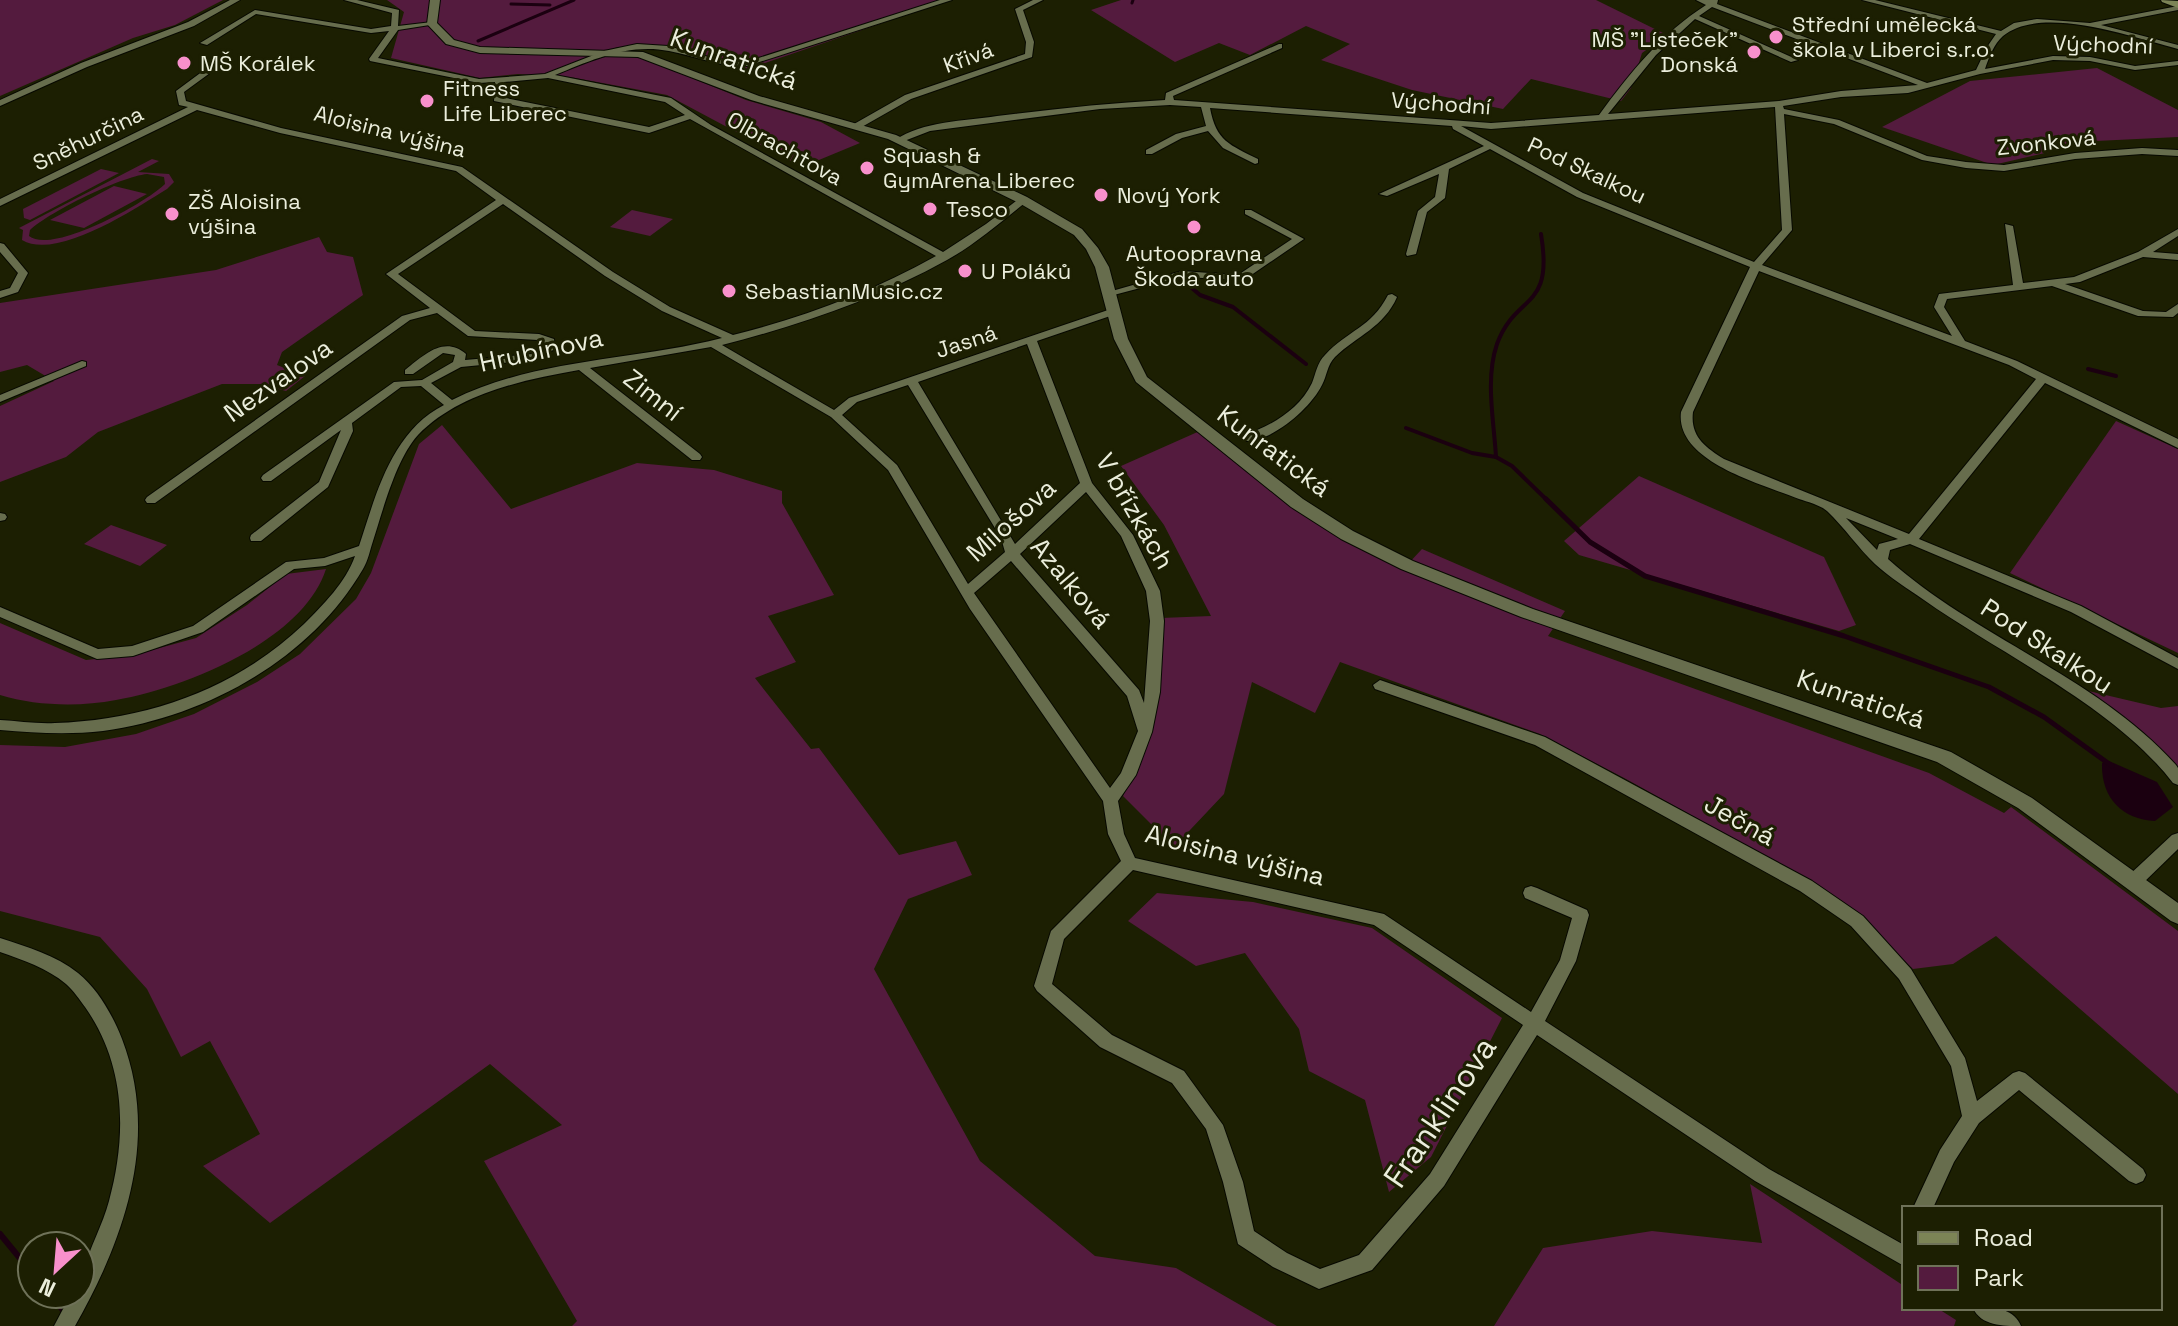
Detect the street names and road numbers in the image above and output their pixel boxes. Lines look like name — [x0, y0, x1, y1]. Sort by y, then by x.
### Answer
street label: Kunratická — [665, 20, 803, 98]
street label: Východní — [2052, 28, 2154, 60]
street label: Křivá — [939, 35, 997, 79]
street label: Východní — [1390, 86, 1493, 121]
street label: Sněhurčina — [28, 99, 148, 177]
street label: Aloisina výšina — [311, 99, 469, 163]
street label: Olbrachtova — [722, 105, 848, 191]
street label: Zvonková — [1995, 123, 2097, 161]
street label: Pod Skalkou — [1523, 130, 1651, 210]
street label: Jasná — [932, 318, 1001, 364]
street label: Hrubínova — [476, 320, 606, 380]
street label: Nezvalova — [217, 330, 339, 430]
street label: Zimní — [617, 361, 690, 429]
street label: Kunratická — [1210, 397, 1338, 505]
street label: V břízkách — [1088, 447, 1182, 575]
street label: Milošova — [959, 471, 1063, 569]
street label: Azalková — [1023, 530, 1119, 636]
street label: Pod Skalkou — [1974, 591, 2120, 701]
street label: Kunratická — [1792, 661, 1930, 737]
street label: Ječná — [1698, 787, 1782, 853]
street label: Aloisina výšina — [1142, 816, 1328, 894]
street label: Franklinova — [1375, 1029, 1505, 1195]

